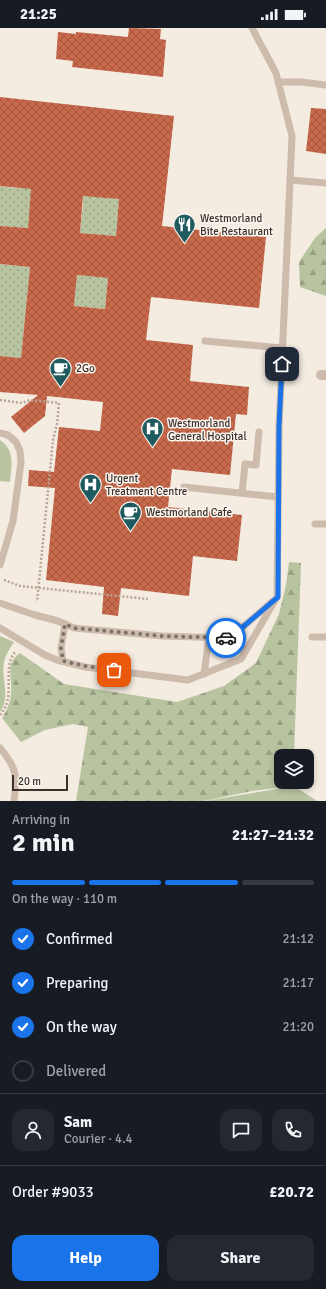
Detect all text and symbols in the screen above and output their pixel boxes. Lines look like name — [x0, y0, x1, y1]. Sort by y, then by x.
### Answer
text: 21:25 — [20, 5, 57, 23]
restaurant icon: Westmorland Bite Restaurant — [171, 211, 197, 244]
place label: Westmorland Bite Restaurant — [200, 212, 273, 238]
pin — [265, 347, 299, 381]
icon: home — [271, 353, 293, 375]
cafe icon: 2Go — [48, 355, 74, 388]
place label: 2Go — [76, 362, 95, 375]
hospital icon: Westmorland General Hospital — [139, 416, 165, 449]
place label: Westmorland General Hospital — [168, 417, 247, 443]
hospital icon: Urgent Treatment Centre — [77, 471, 103, 504]
place label: Urgent Treatment Centre — [106, 472, 187, 498]
cafe icon: Westmorland Cafe — [117, 499, 143, 532]
place label: Westmorland Cafe — [146, 506, 232, 519]
courier — [206, 618, 246, 658]
icon: car — [215, 627, 237, 649]
pin — [97, 653, 131, 687]
icon: bag — [103, 659, 125, 681]
map controls — [274, 749, 314, 789]
button: layers — [274, 749, 314, 789]
scale bar — [12, 773, 68, 792]
text: 20 m — [18, 775, 41, 788]
text: Arriving in — [12, 812, 70, 828]
text: 21:27–21:32 — [232, 826, 314, 844]
text: 2 min — [12, 827, 75, 859]
text: On the way · 110 m — [12, 891, 117, 907]
icon: check — [12, 928, 34, 950]
text: Confirmed — [46, 930, 113, 948]
text: 21:12 — [282, 931, 314, 947]
icon: check — [12, 972, 34, 994]
text: Preparing — [46, 974, 109, 992]
text: 21:17 — [282, 975, 314, 991]
icon: check — [12, 1016, 34, 1038]
text: On the way — [46, 1018, 117, 1036]
text: 21:20 — [282, 1019, 314, 1035]
text: Delivered — [46, 1062, 106, 1080]
button: person — [12, 1109, 54, 1151]
button: chat — [220, 1109, 262, 1151]
button: phone — [272, 1109, 314, 1151]
text: Sam — [64, 1113, 92, 1131]
text: Courier · 4.4 — [64, 1131, 133, 1147]
text: Order #9033 — [12, 1183, 94, 1201]
text: £20.72 — [269, 1183, 314, 1201]
button: Help — [12, 1235, 159, 1281]
button: Share — [167, 1235, 314, 1281]

